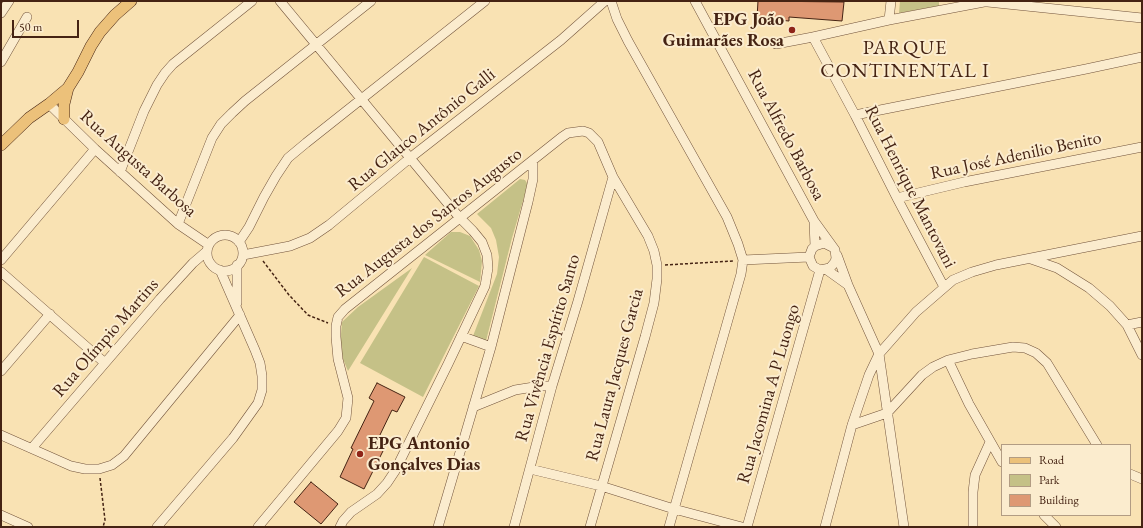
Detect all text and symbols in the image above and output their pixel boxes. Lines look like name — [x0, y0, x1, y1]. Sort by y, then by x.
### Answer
place label: EPG João Guimarães Rosa — [663, 9, 784, 52]
scale bar — [14, 12, 81, 38]
text: 50 m — [19, 19, 42, 35]
marker: EPG João Guimarães Rosa — [787, 25, 797, 35]
district label: PARQUE CONTINENTAL I — [820, 37, 990, 84]
street label: Rua Glauco Antônio Galli — [344, 64, 500, 196]
street label: Rua Alfredo Barbosa — [742, 66, 830, 204]
street label: Rua Henrique Mantovani — [860, 102, 960, 272]
street label: Rua Augusta Barbosa — [75, 106, 201, 222]
street label: Rua José Adenilio Benito — [928, 127, 1104, 185]
street label: Rua Augusta dos Santos Augusto — [331, 143, 527, 303]
street label: Rua Vivência Espírito Santo — [511, 252, 585, 444]
street label: Rua Olímpio Martins — [49, 274, 163, 402]
street label: Rua Laura Jacques Garcia — [582, 286, 648, 464]
street label: Rua Jacomina A P Luongo — [733, 302, 805, 486]
place label: EPG Antonio Gonçalves Dias — [368, 433, 480, 476]
legend — [1001, 444, 1131, 516]
marker: EPG Antonio Gonçalves Dias — [355, 449, 365, 459]
text: Road — [1039, 452, 1064, 468]
text: Park — [1039, 472, 1059, 488]
text: Building — [1039, 492, 1079, 508]

